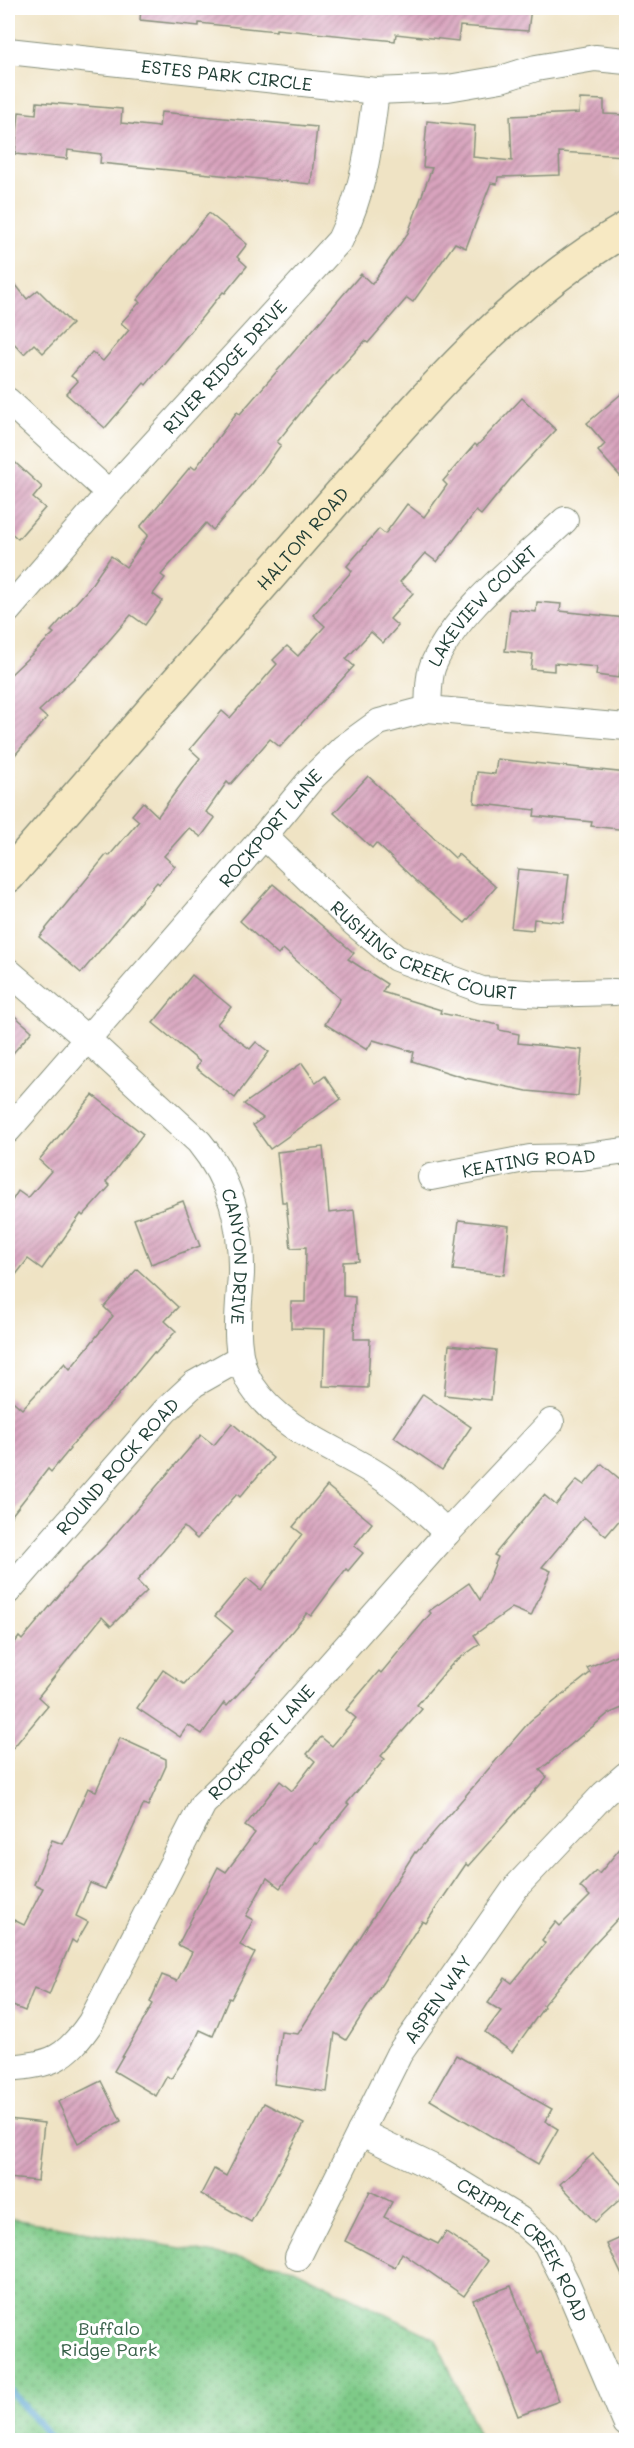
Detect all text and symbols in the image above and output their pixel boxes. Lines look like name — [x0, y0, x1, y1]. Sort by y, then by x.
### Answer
street label: ESTES PARK CIRCLE — [140, 54, 313, 96]
street label: RIVER RIDGE DRIVE — [157, 294, 292, 439]
street label: HALTOM ROAD — [251, 482, 354, 595]
street label: LAKEVIEW COURT — [422, 539, 542, 670]
street label: ROCKPORT LANE — [213, 763, 327, 892]
street label: RUSHING CREEK COURT — [326, 895, 518, 1004]
street label: KEATING ROAD — [460, 1143, 597, 1183]
street label: CANYON DRIVE — [216, 1185, 253, 1325]
street label: ROUND ROCK ROAD — [50, 1392, 184, 1540]
street label: ROCKPORT LANE — [203, 1679, 319, 1805]
street label: ASPEN WAY — [398, 1950, 477, 2048]
street label: CRIPPLE CREEK ROAD — [452, 2172, 593, 2325]
park label: Buffalo Ridge Park — [61, 2316, 157, 2361]

